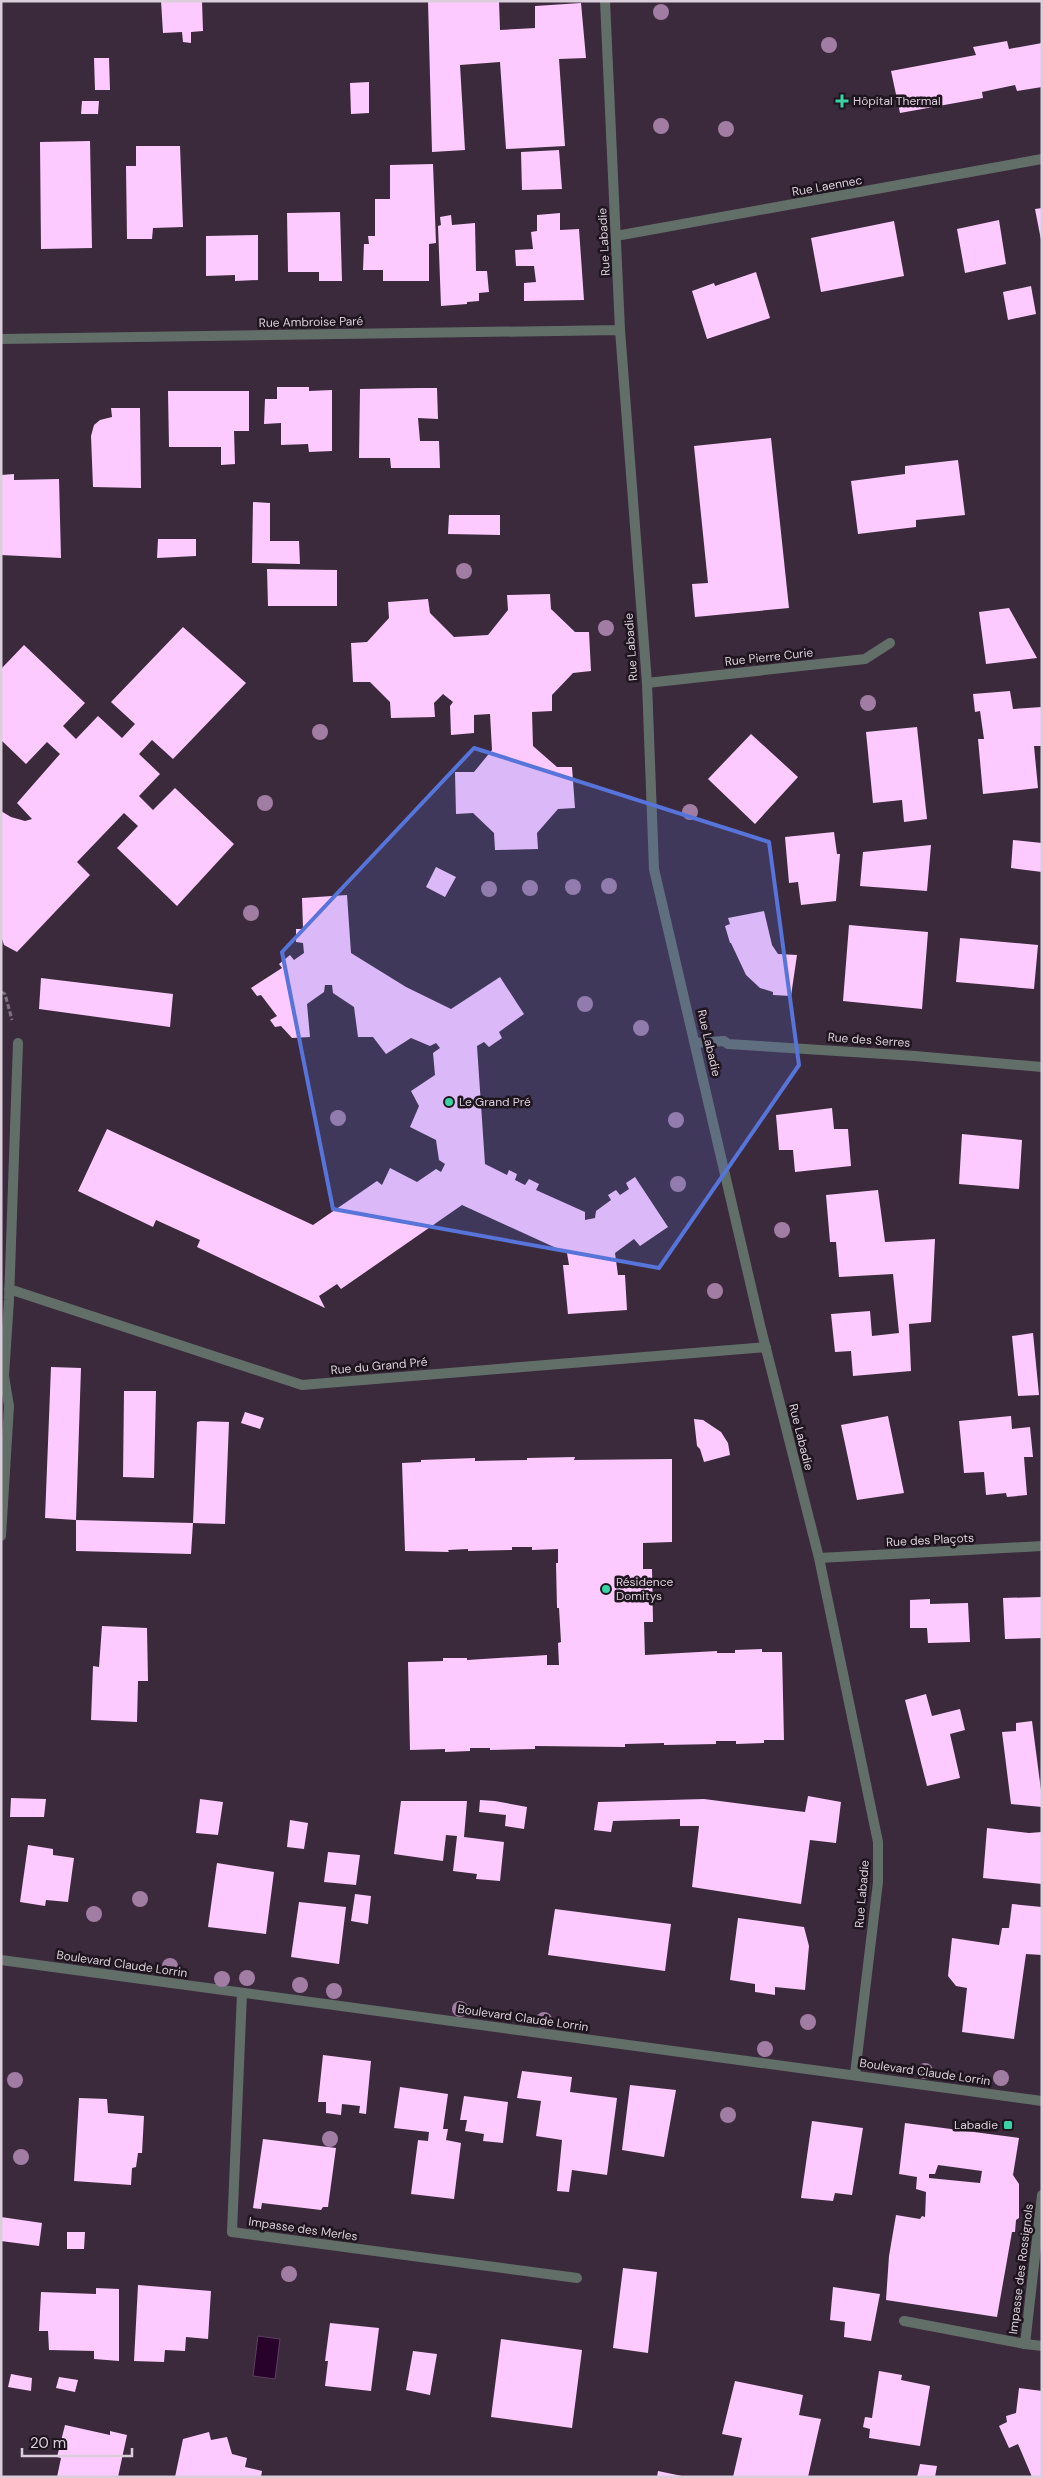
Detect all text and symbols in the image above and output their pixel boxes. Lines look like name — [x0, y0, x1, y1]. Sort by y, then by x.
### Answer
place label: Hôpital Thermal — [853, 93, 941, 109]
marker: Hôpital Thermal — [835, 94, 849, 108]
street label: Rue Laennec — [791, 172, 864, 200]
street label: Rue Labadie — [594, 207, 614, 276]
street label: Rue Ambroise Paré — [259, 313, 364, 331]
street label: Rue Labadie — [621, 612, 641, 682]
street label: Rue Pierre Curie — [724, 644, 814, 670]
street label: Rue Labadie — [694, 1008, 724, 1078]
street label: Rue des Serres — [827, 1029, 911, 1051]
place label: Le Grand Pré — [459, 1094, 531, 1110]
marker: Le Grand Pré — [443, 1096, 455, 1108]
street label: Rue du Grand Pré — [330, 1354, 428, 1378]
street label: Rue Labadie — [785, 1402, 817, 1472]
street label: Rue des Plaçots — [886, 1530, 974, 1550]
place label: Résidence Domitys — [616, 1574, 674, 1604]
marker: Résidence Domitys — [600, 1583, 612, 1595]
street label: Rue Labadie — [851, 1859, 873, 1929]
street label: Boulevard Claude Lorrin — [56, 1947, 189, 1981]
street label: Boulevard Claude Lorrin — [457, 2001, 590, 2035]
street label: Boulevard Claude Lorrin — [859, 2055, 992, 2089]
place label: Labadie — [954, 2117, 998, 2133]
marker: Labadie — [1002, 2119, 1014, 2131]
street label: Impasse des Rossignols — [1005, 2203, 1037, 2335]
street label: Impasse des Merles — [247, 2213, 359, 2245]
scale bar — [22, 2426, 132, 2458]
text: 20 m — [30, 2433, 66, 2453]

